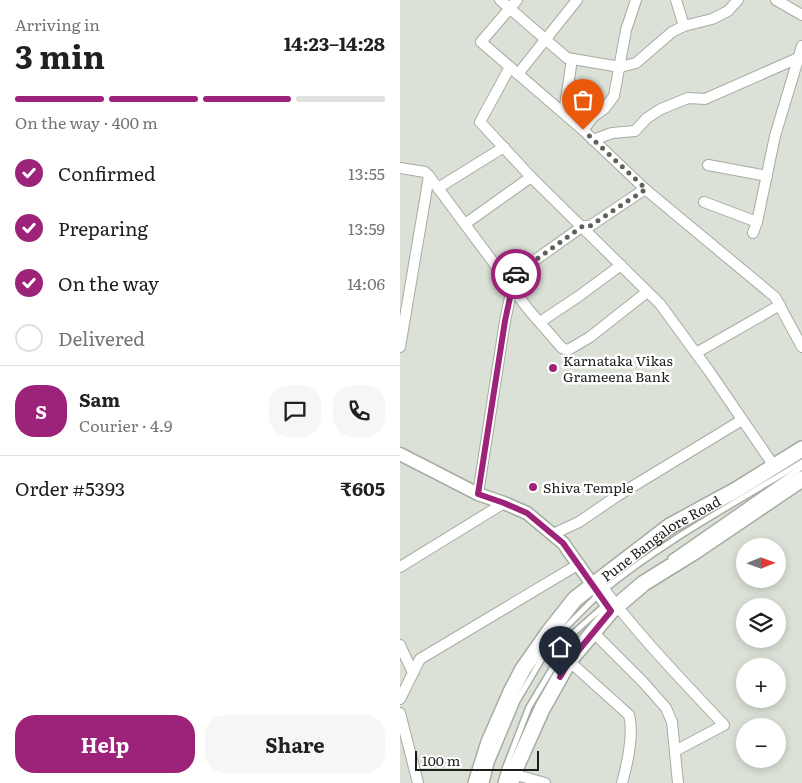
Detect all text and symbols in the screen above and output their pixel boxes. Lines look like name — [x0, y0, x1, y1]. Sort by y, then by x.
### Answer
text: Arriving in — [15, 12, 100, 36]
text: 14:23–14:28 — [284, 29, 385, 57]
text: 3 min — [15, 31, 105, 79]
pin — [562, 79, 604, 130]
icon: bag — [569, 86, 597, 114]
text: On the way · 400 m — [15, 110, 158, 134]
icon: check — [15, 159, 43, 187]
text: Confirmed — [58, 159, 156, 187]
text: 13:55 — [348, 161, 385, 185]
icon: check — [15, 214, 43, 242]
text: Preparing — [58, 214, 148, 242]
text: 13:59 — [348, 216, 385, 240]
courier — [491, 249, 541, 299]
icon: car — [502, 260, 530, 288]
icon: check — [15, 269, 43, 297]
text: On the way — [58, 269, 159, 297]
text: 14:06 — [347, 271, 385, 295]
text: Delivered — [58, 324, 145, 352]
place label: Karnataka Vikas Grameena Bank — [563, 350, 673, 386]
marker: Karnataka Vikas Grameena Bank — [547, 362, 559, 374]
text: Sam — [79, 385, 120, 413]
button: chat — [269, 385, 321, 437]
button: phone — [333, 385, 385, 437]
text: S — [35, 397, 47, 425]
text: Courier · 4.9 — [79, 413, 172, 437]
text: Order #5393 — [15, 474, 125, 502]
text: ₹605 — [340, 474, 385, 502]
place label: Shiva Temple — [543, 477, 633, 497]
marker: Shiva Temple — [527, 481, 539, 493]
street label: Pune Bangalore Road — [596, 490, 724, 586]
north arrow — [736, 538, 786, 588]
map controls — [736, 538, 786, 768]
button: layers — [736, 598, 786, 648]
pin — [539, 626, 581, 677]
icon: home — [546, 633, 574, 661]
button: + — [736, 658, 786, 708]
button: Help — [15, 715, 195, 773]
button: Share — [205, 715, 385, 773]
button: − — [736, 718, 786, 768]
scale bar — [415, 748, 539, 771]
text: 100 m — [422, 750, 460, 770]

